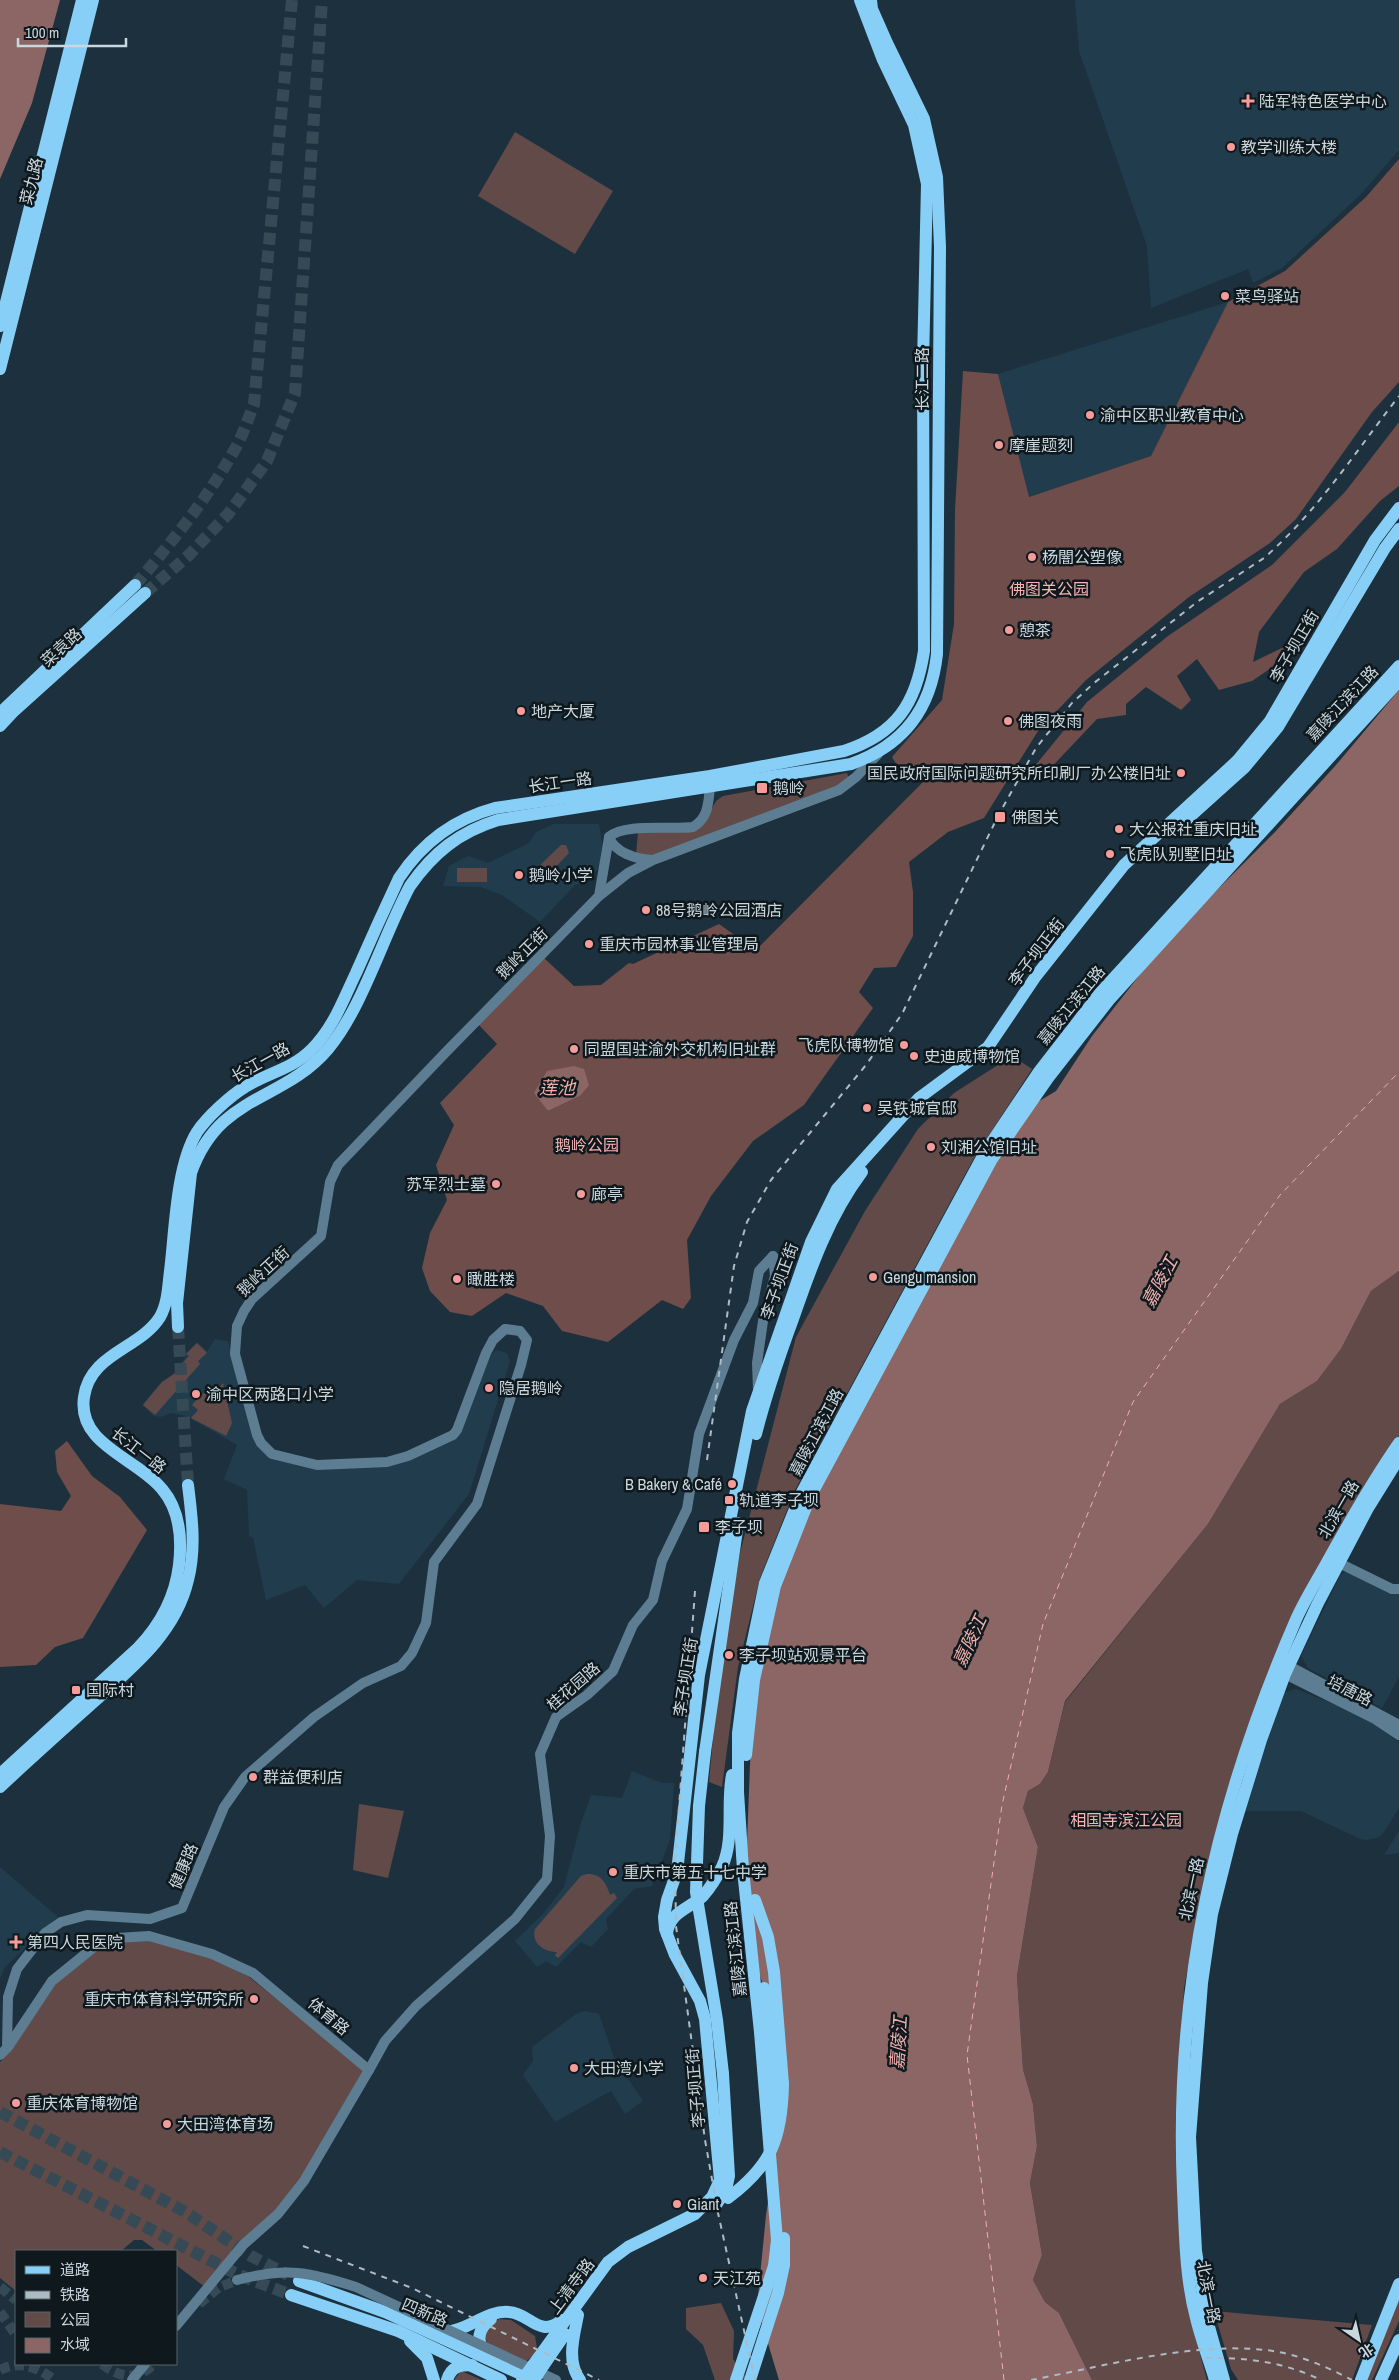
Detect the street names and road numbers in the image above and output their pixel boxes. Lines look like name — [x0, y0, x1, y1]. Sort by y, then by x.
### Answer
street label: 菜九路 — [15, 155, 47, 207]
street label: 长江二路 — [911, 347, 933, 411]
street label: 李子坝正街 — [1264, 606, 1324, 686]
street label: 菜袁路 — [36, 623, 86, 671]
street label: 嘉陵江滨江路 — [1301, 660, 1383, 746]
street label: 长江一路 — [527, 767, 593, 797]
street label: 李子坝正街 — [1003, 913, 1069, 991]
street label: 鹅岭正街 — [492, 923, 552, 983]
street label: 嘉陵江滨江路 — [1032, 961, 1110, 1049]
street label: 长江一路 — [227, 1037, 293, 1087]
street label: 李子坝正街 — [755, 1240, 803, 1322]
street label: 鹅岭正街 — [232, 1241, 294, 1301]
street label: 嘉陵江滨江路 — [784, 1384, 848, 1480]
street label: 长江一路 — [107, 1422, 171, 1478]
street label: 北滨一路 — [1312, 1476, 1364, 1542]
street label: 李子坝正街 — [668, 1636, 702, 1718]
street label: 桂花园路 — [542, 1657, 604, 1715]
street label: 培唐路 — [1324, 1669, 1376, 1711]
street label: 健康路 — [163, 1840, 203, 1892]
street label: 北滨一路 — [1174, 1855, 1208, 1923]
street label: 嘉陵江滨江路 — [719, 1900, 751, 1998]
street label: 体育路 — [304, 1992, 354, 2040]
street label: 李子坝正街 — [681, 2047, 709, 2129]
street label: 上清寺路 — [543, 2254, 599, 2318]
street label: 北滨一路 — [1192, 2258, 1226, 2326]
street label: 四新路 — [399, 2292, 451, 2332]

